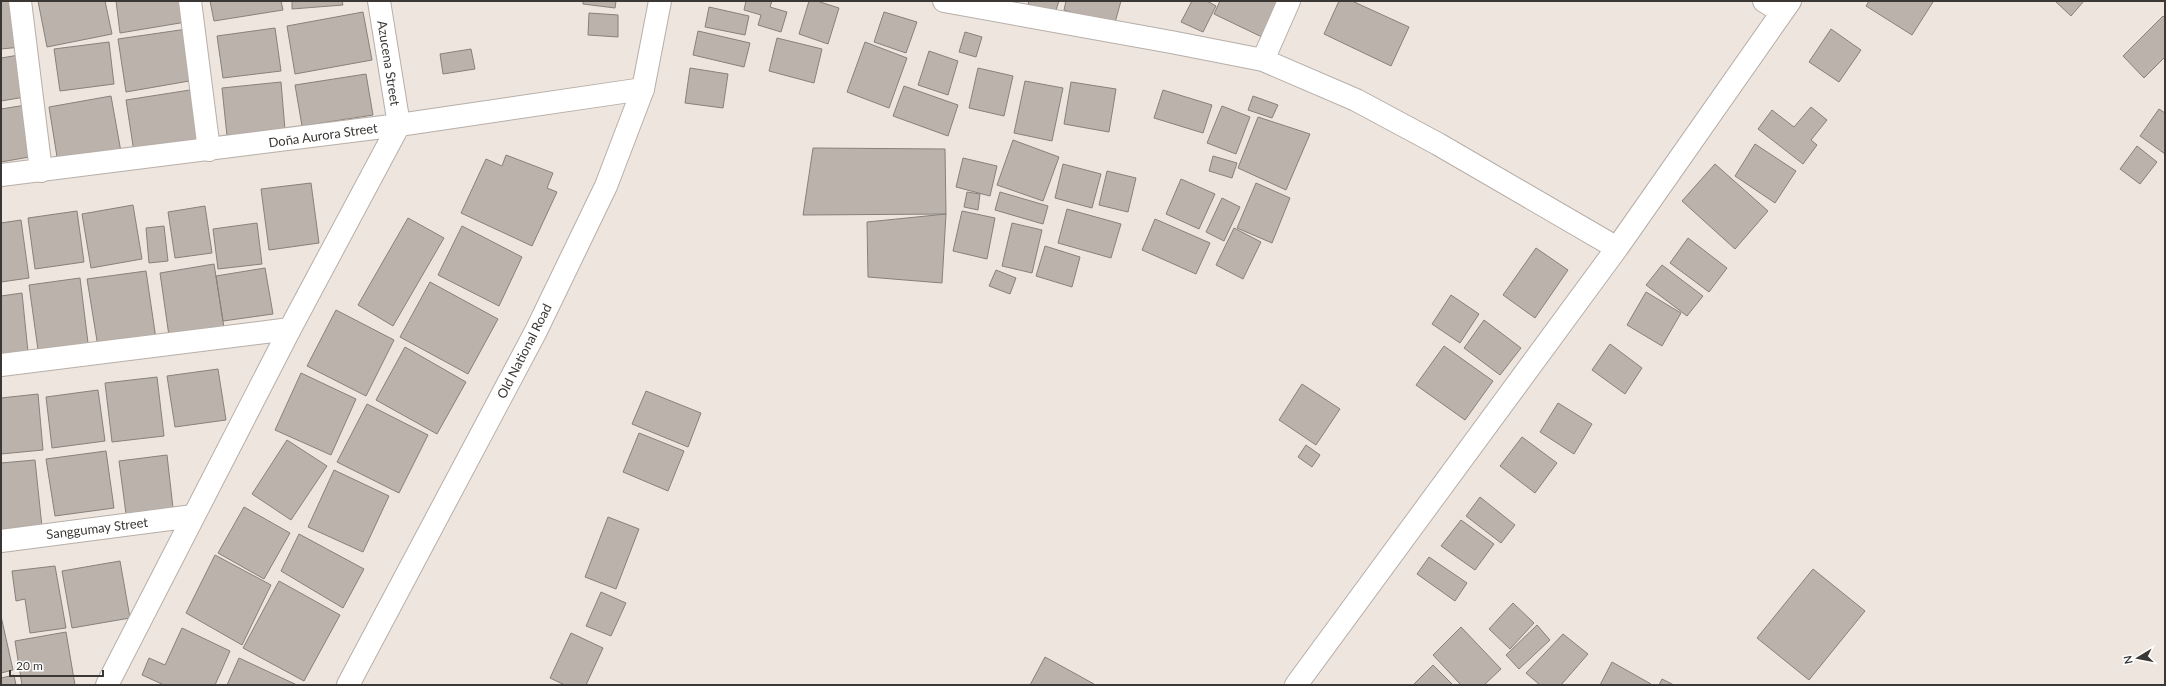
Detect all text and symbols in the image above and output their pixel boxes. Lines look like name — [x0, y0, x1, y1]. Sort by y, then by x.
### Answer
street label: Azucena Street — [374, 19, 404, 107]
street label: Doña Aurora Street — [267, 119, 379, 151]
street label: Old National Road — [493, 301, 555, 401]
street label: Sanggumay Street — [45, 514, 149, 542]
north arrow — [2118, 638, 2158, 678]
scale bar — [10, 652, 103, 678]
text: N — [2121, 655, 2135, 665]
text: 20 m — [16, 658, 43, 673]

